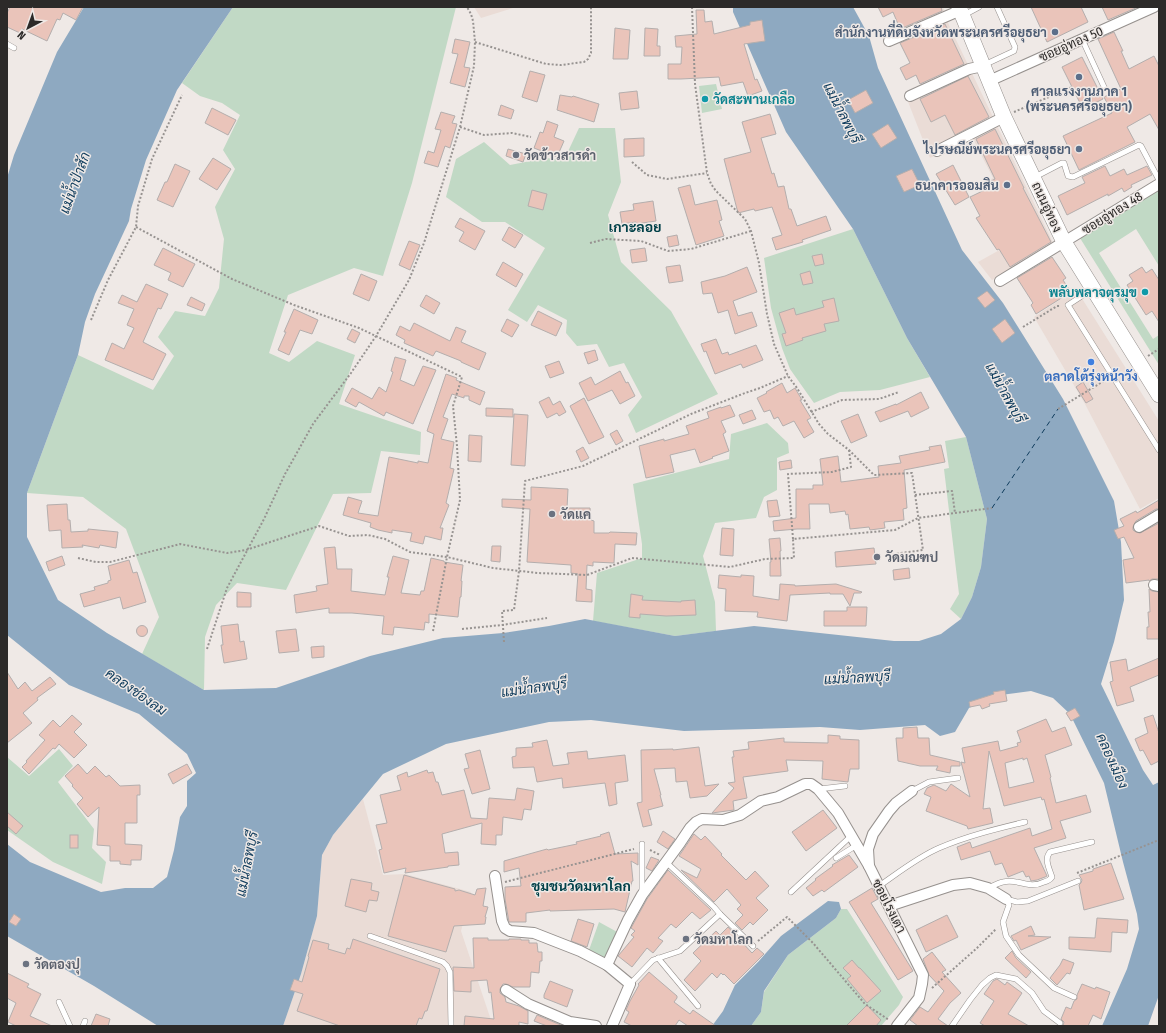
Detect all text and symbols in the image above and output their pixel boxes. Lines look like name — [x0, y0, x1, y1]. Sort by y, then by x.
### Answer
north arrow — [8, 8, 48, 48]
place label: สำนักงานที่ดินจังหวัดพระนครศรีอยุธยา — [835, 20, 1047, 43]
street label: ซอยอู่ทอง 50 — [1037, 23, 1106, 67]
marker: สำนักงานที่ดินจังหวัดพระนครศรีอยุธยา — [1050, 27, 1060, 37]
text: N — [15, 28, 29, 42]
marker: ศาลแรงงานภาค 1 (พระนครศรีอยุธยา) — [1074, 72, 1084, 82]
water label: แม่น้ำลพบุรี — [818, 78, 869, 148]
place label: ศาลแรงงานภาค 1 (พระนครศรีอยุธยา) — [1026, 84, 1132, 117]
place label: วัดสะพานเกลือ — [713, 90, 795, 107]
marker: วัดสะพานเกลือ — [700, 94, 710, 104]
place label: ไปรษณีย์พระนครศรีอยุธยา — [922, 140, 1071, 160]
marker: ไปรษณีย์พระนครศรีอยุธยา — [1074, 144, 1084, 154]
place label: วัดข้าวสารดำ — [524, 147, 596, 163]
water label: แม่น้ำป่าสัก — [52, 148, 94, 216]
marker: วัดข้าวสารดำ — [511, 150, 521, 160]
place label: ธนาคารออมสิน — [915, 177, 999, 193]
street label: ถนนอู่ทอง — [1027, 179, 1065, 235]
marker: ธนาคารออมสิน — [1002, 180, 1012, 190]
street label: ซอยอู่ทอง 48 — [1079, 188, 1146, 239]
district label: เกาะลอย — [609, 219, 661, 236]
place label: พลับพลาจตุรมุข — [1049, 285, 1137, 303]
marker: พลับพลาจตุรมุข — [1140, 287, 1150, 297]
marker: ตลาดโต้รุ่งหน้าวัง — [1086, 357, 1096, 367]
water label: แม่น้ำลพบุรี — [981, 358, 1033, 428]
place label: ตลาดโต้รุ่งหน้าวัง — [1044, 367, 1138, 387]
place label: วัดแค — [560, 507, 591, 522]
marker: วัดแค — [547, 509, 557, 519]
place label: วัดมณฑป — [885, 550, 938, 565]
marker: วัดมณฑป — [872, 552, 882, 562]
water label: แม่น้ำลพบุรี — [823, 664, 892, 689]
water label: คลองช่องลม — [102, 665, 170, 720]
water label: แม่น้ำลพบุรี — [499, 671, 569, 702]
water label: คลองเมือง — [1092, 730, 1133, 791]
water label: แม่น้ำลพบุรี — [228, 828, 263, 898]
street label: ซอยโรงเตา — [869, 876, 910, 935]
district label: ชุมชนวัดมหาโลก — [531, 877, 631, 897]
place label: วัดมหาโลก — [694, 930, 753, 947]
marker: วัดมหาโลก — [681, 934, 691, 944]
place label: วัดตองปุ — [34, 957, 80, 975]
marker: วัดตองปุ — [21, 959, 31, 969]

